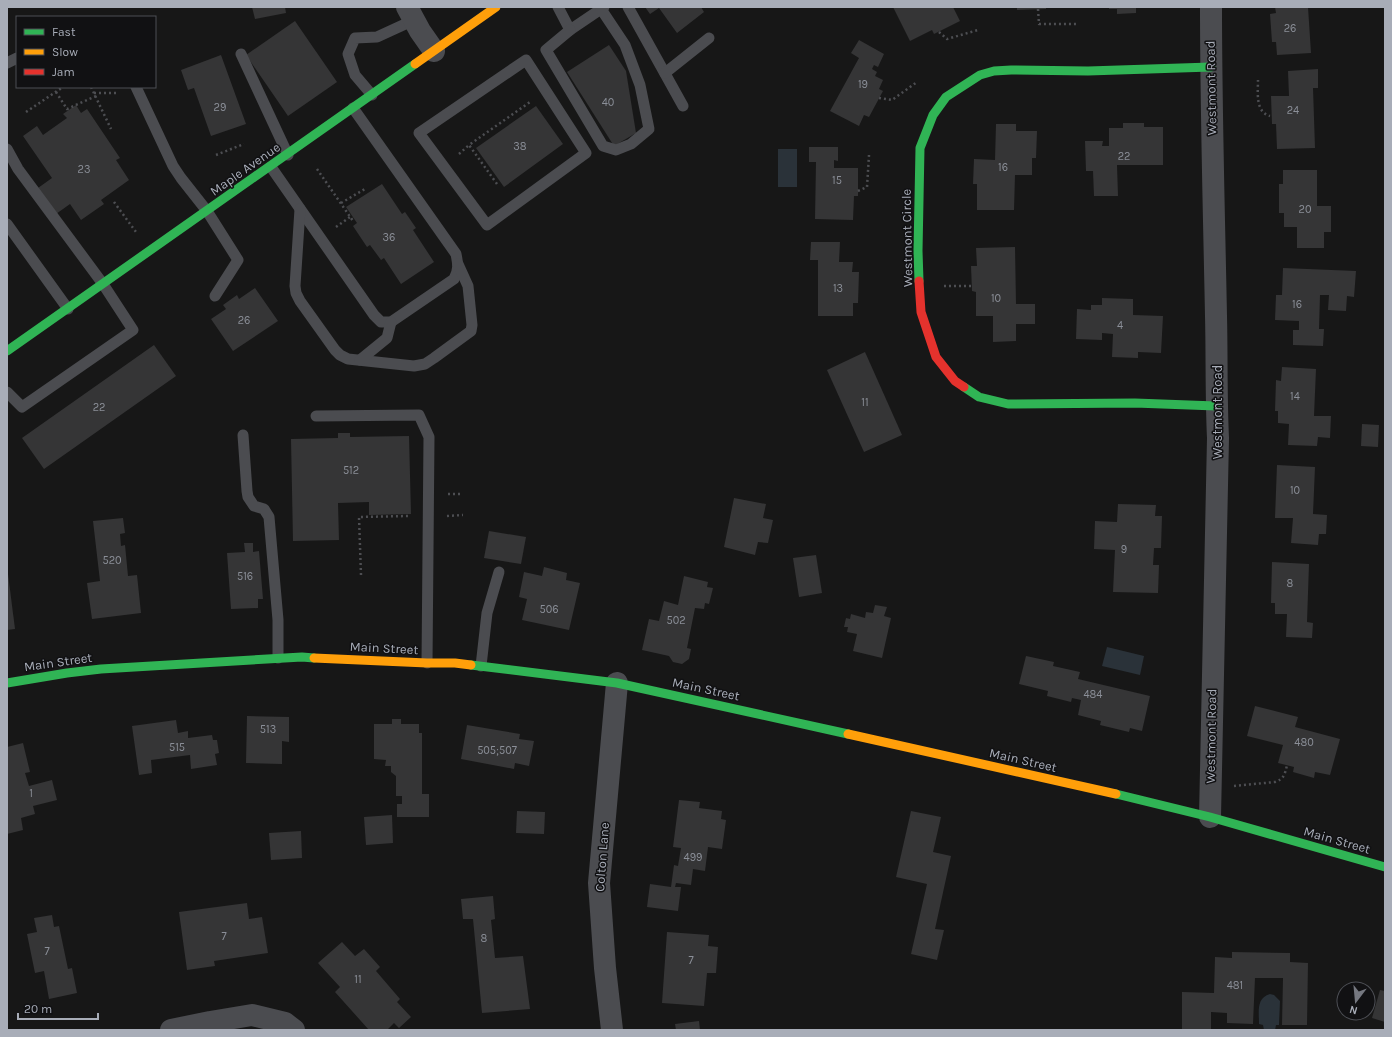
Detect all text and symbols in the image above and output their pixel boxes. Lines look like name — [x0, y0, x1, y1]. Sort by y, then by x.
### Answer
legend — [16, 16, 156, 88]
house number: 26 — [1284, 22, 1296, 35]
text: Fast — [52, 25, 76, 39]
street label: Westmont Road — [1203, 41, 1219, 135]
text: Slow — [52, 45, 78, 59]
text: Jam — [52, 65, 75, 79]
house number: 19 — [858, 78, 868, 91]
house number: 40 — [602, 96, 614, 109]
house number: 29 — [214, 101, 226, 114]
house number: 24 — [1287, 104, 1299, 117]
street label: Maple Avenue — [207, 139, 283, 199]
house number: 38 — [513, 140, 527, 153]
house number: 22 — [1118, 150, 1130, 163]
house number: 16 — [998, 161, 1008, 174]
house number: 23 — [78, 163, 90, 176]
house number: 15 — [832, 174, 842, 187]
street label: Westmont Circle — [899, 188, 915, 287]
house number: 20 — [1299, 203, 1311, 216]
house number: 36 — [383, 231, 395, 244]
house number: 13 — [833, 282, 843, 295]
house number: 10 — [991, 292, 1001, 305]
house number: 16 — [1292, 298, 1302, 311]
house number: 26 — [238, 314, 250, 327]
house number: 4 — [1117, 319, 1123, 332]
street label: Westmont Road — [1210, 365, 1225, 459]
house number: 14 — [1290, 390, 1300, 403]
house number: 11 — [861, 396, 869, 409]
house number: 22 — [93, 401, 105, 414]
house number: 512 — [343, 464, 359, 477]
house number: 10 — [1290, 484, 1300, 497]
house number: 9 — [1121, 543, 1127, 556]
house number: 520 — [102, 554, 122, 567]
house number: 516 — [237, 570, 253, 583]
house number: 8 — [1287, 577, 1294, 590]
house number: 506 — [539, 603, 559, 616]
house number: 502 — [666, 614, 686, 627]
street label: Main Street — [349, 639, 419, 657]
street label: Main Street — [23, 650, 93, 674]
street label: Main Street — [671, 675, 741, 703]
house number: 484 — [1083, 688, 1103, 701]
street label: Westmont Road — [1203, 689, 1219, 783]
house number: 513 — [260, 723, 276, 736]
house number: 480 — [1294, 736, 1314, 749]
house number: 515 — [169, 741, 185, 754]
house number: 505;507 — [477, 744, 517, 757]
street label: Main Street — [988, 745, 1058, 775]
house number: 1 — [29, 787, 33, 800]
street label: Colton Lane — [592, 822, 612, 892]
street label: Main Street — [1302, 823, 1372, 857]
house number: 499 — [684, 851, 702, 864]
house number: 7 — [221, 930, 227, 943]
house number: 8 — [481, 932, 488, 945]
house number: 7 — [44, 945, 50, 958]
house number: 7 — [688, 954, 694, 967]
house number: 11 — [354, 973, 362, 986]
house number: 481 — [1227, 979, 1243, 992]
north arrow — [1336, 981, 1376, 1021]
scale bar — [18, 995, 98, 1021]
text: 20 m — [24, 1002, 52, 1016]
text: N — [1348, 1003, 1359, 1017]

